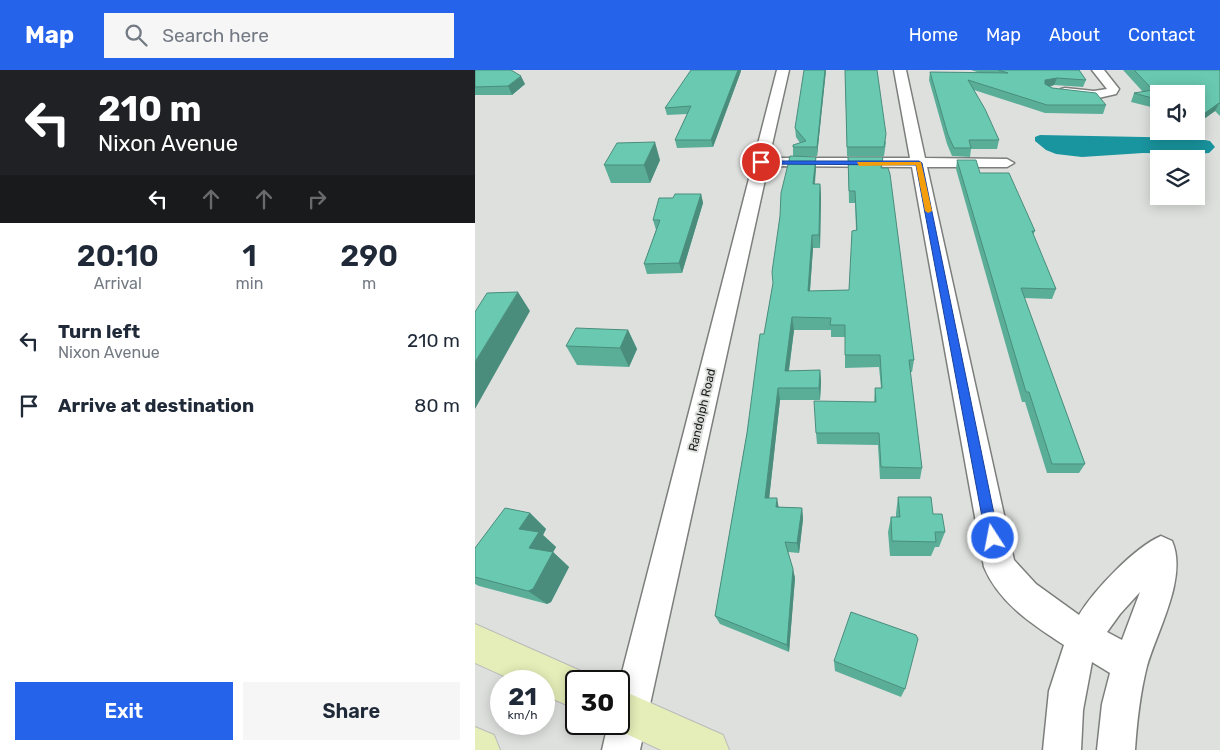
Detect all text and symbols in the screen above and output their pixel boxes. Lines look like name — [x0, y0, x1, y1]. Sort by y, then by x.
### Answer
search box — [104, 13, 454, 58]
text: Map — [25, 21, 74, 49]
icon: search — [122, 21, 150, 49]
text: Search here — [162, 24, 269, 47]
text: Home — [909, 24, 958, 46]
text: Map — [986, 24, 1021, 46]
text: About — [1049, 24, 1100, 46]
text: Contact — [1128, 24, 1195, 46]
map controls — [1150, 85, 1205, 205]
button: sound — [1150, 85, 1205, 140]
text: 210 m — [98, 88, 201, 130]
icon: left — [15, 90, 80, 155]
text: Nixon Avenue — [98, 130, 238, 157]
pin — [740, 141, 782, 183]
icon: arrive — [747, 148, 775, 176]
button: layers — [1150, 150, 1205, 205]
icon: left — [144, 185, 172, 213]
icon: ahead — [197, 185, 225, 213]
icon: ahead — [250, 185, 278, 213]
icon: right — [303, 185, 331, 213]
text: 20:10 — [77, 238, 159, 274]
text: 1 — [242, 238, 257, 274]
text: 290 — [340, 238, 398, 274]
text: Arrival — [94, 274, 142, 293]
text: min — [236, 274, 263, 293]
text: m — [362, 274, 376, 293]
text: Turn left — [58, 320, 140, 343]
icon: left — [15, 327, 43, 355]
text: 210 m — [407, 329, 460, 352]
text: Nixon Avenue — [58, 343, 160, 362]
street label: Randolph Road — [686, 367, 718, 453]
icon: arrive — [15, 392, 43, 420]
text: Arrive at destination — [58, 394, 254, 417]
text: 80 m — [414, 394, 460, 417]
position arrow — [966, 511, 1018, 563]
speed limit sign: 30 — [565, 670, 630, 735]
button: Exit — [15, 682, 233, 740]
button: Share — [243, 682, 460, 740]
text: 21 — [508, 682, 537, 711]
text: km/h — [508, 708, 537, 722]

